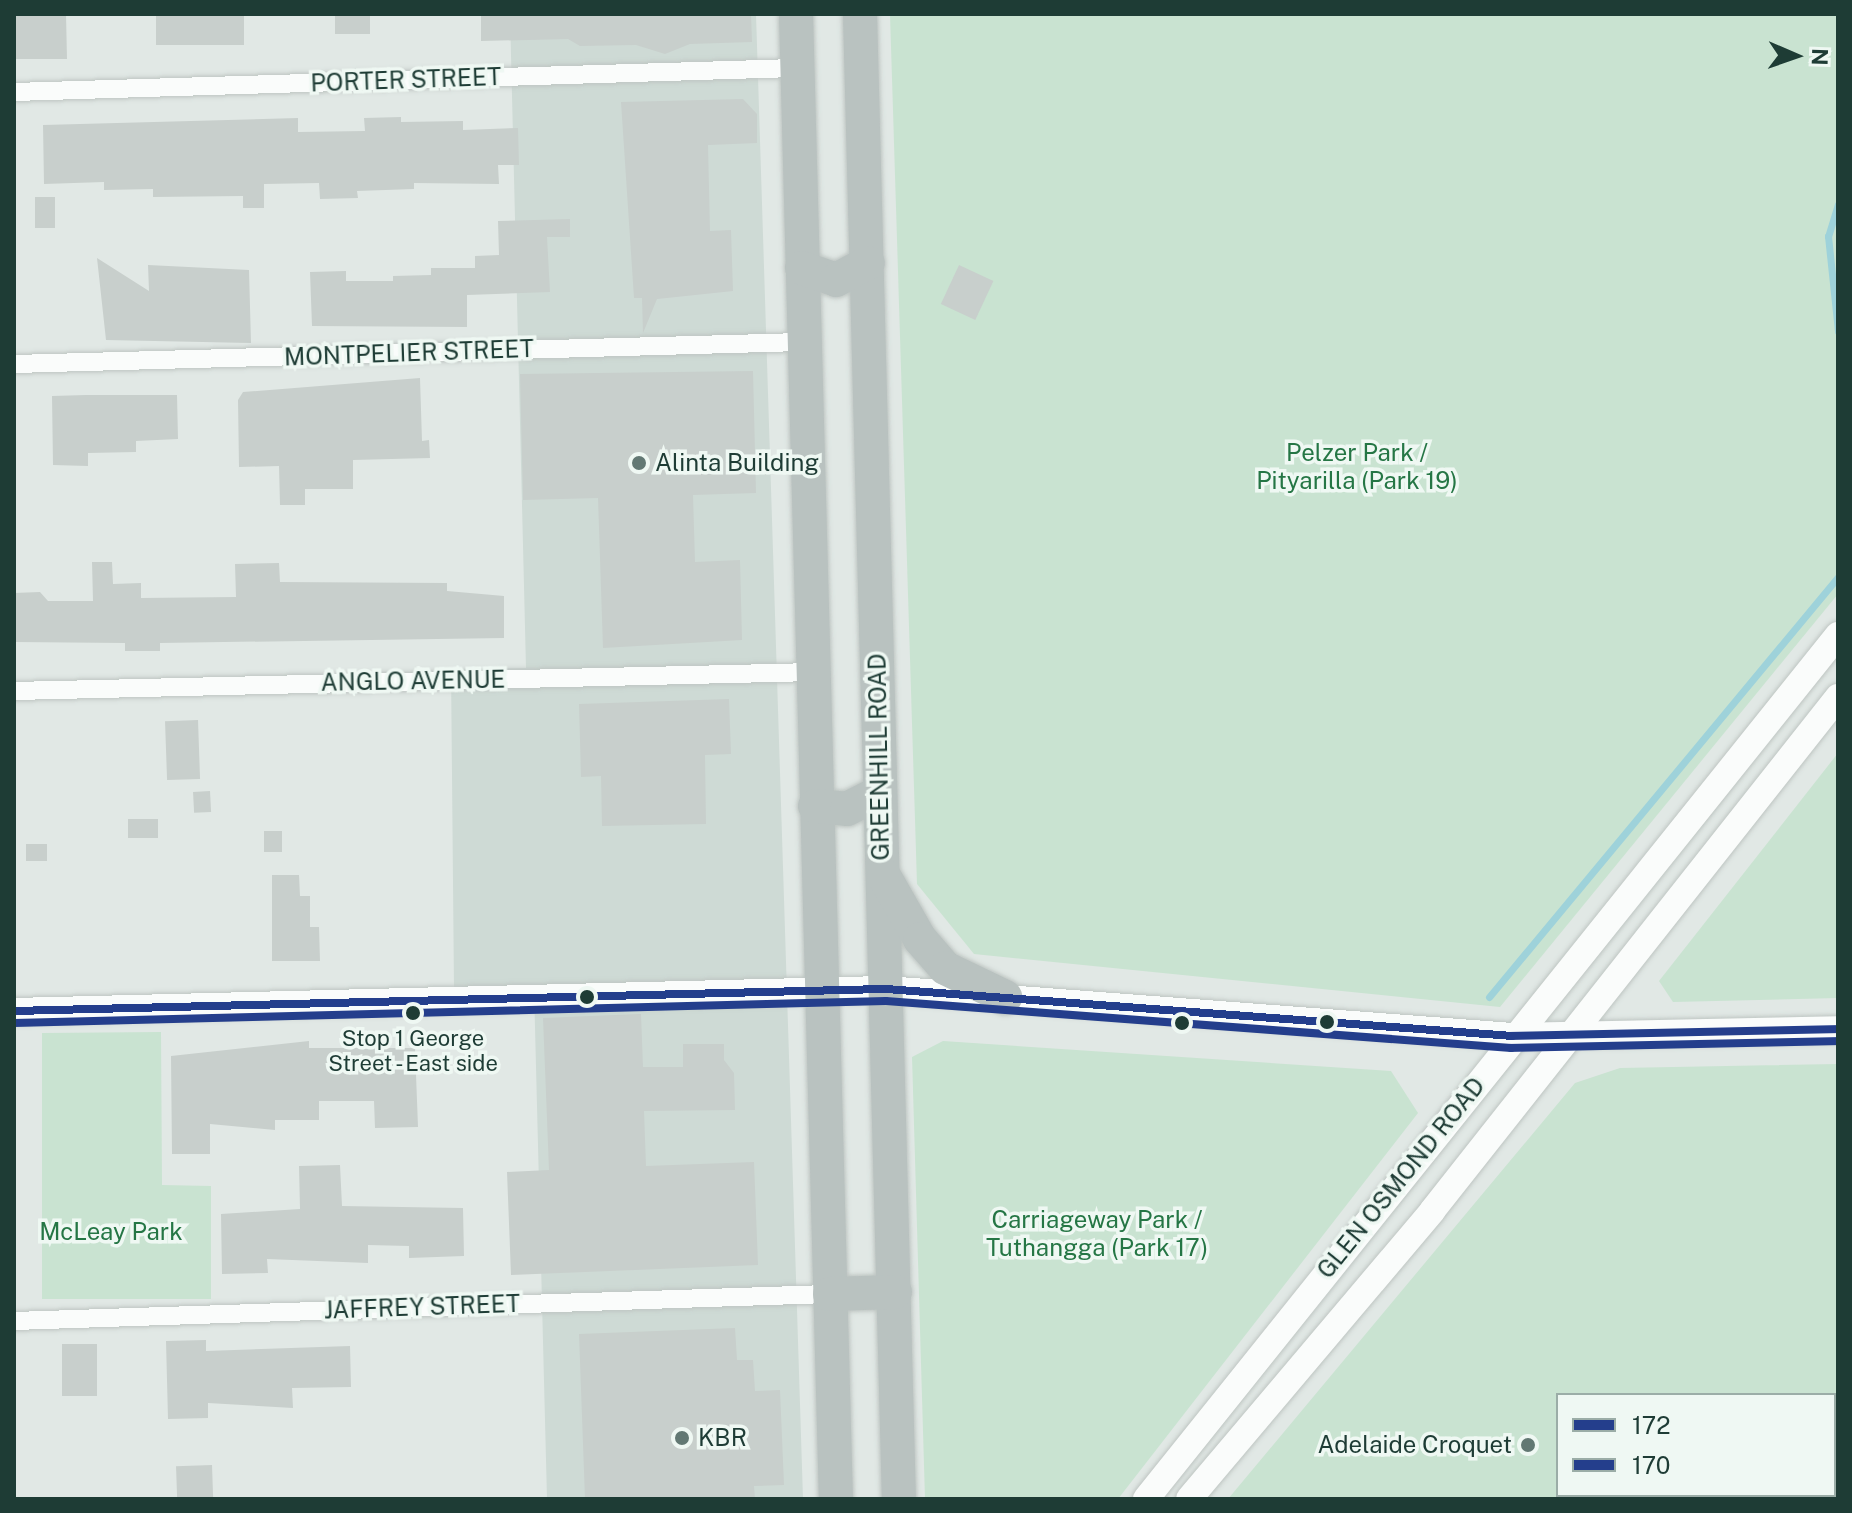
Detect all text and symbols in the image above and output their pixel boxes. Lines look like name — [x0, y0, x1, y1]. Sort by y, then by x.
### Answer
north arrow — [1756, 16, 1836, 96]
text: N — [1807, 48, 1833, 66]
street label: PORTER STREET — [310, 62, 502, 98]
street label: MONTPELIER STREET — [284, 334, 534, 372]
park label: Pelzer Park / Pityarilla (Park 19) — [1256, 439, 1458, 495]
place label: Alinta Building — [655, 449, 819, 477]
marker: Alinta Building — [630, 454, 648, 472]
street label: GREENHILL ROAD — [863, 653, 895, 861]
street label: ANGLO AVENUE — [320, 665, 506, 697]
unlabelled marker — [579, 989, 595, 1005]
marker: Stop 1 George Street - East side — [405, 1005, 421, 1021]
unlabelled marker — [1319, 1014, 1335, 1030]
unlabelled marker — [1174, 1015, 1190, 1031]
place label: Stop 1 George Street - East side — [325, 1025, 501, 1076]
street label: GLEN OSMOND ROAD — [1311, 1072, 1491, 1284]
park label: Carriageway Park / Tuthangga (Park 17) — [986, 1206, 1208, 1262]
park label: McLeay Park — [39, 1218, 183, 1246]
street label: JAFFREY STREET — [323, 1289, 521, 1325]
legend — [1556, 1393, 1836, 1497]
text: 172 — [1632, 1411, 1671, 1439]
place label: KBR — [698, 1424, 747, 1452]
marker: KBR — [673, 1429, 691, 1447]
place label: Adelaide Croquet — [1317, 1431, 1512, 1459]
marker: Adelaide Croquet — [1519, 1436, 1537, 1454]
text: 170 — [1632, 1451, 1670, 1479]

